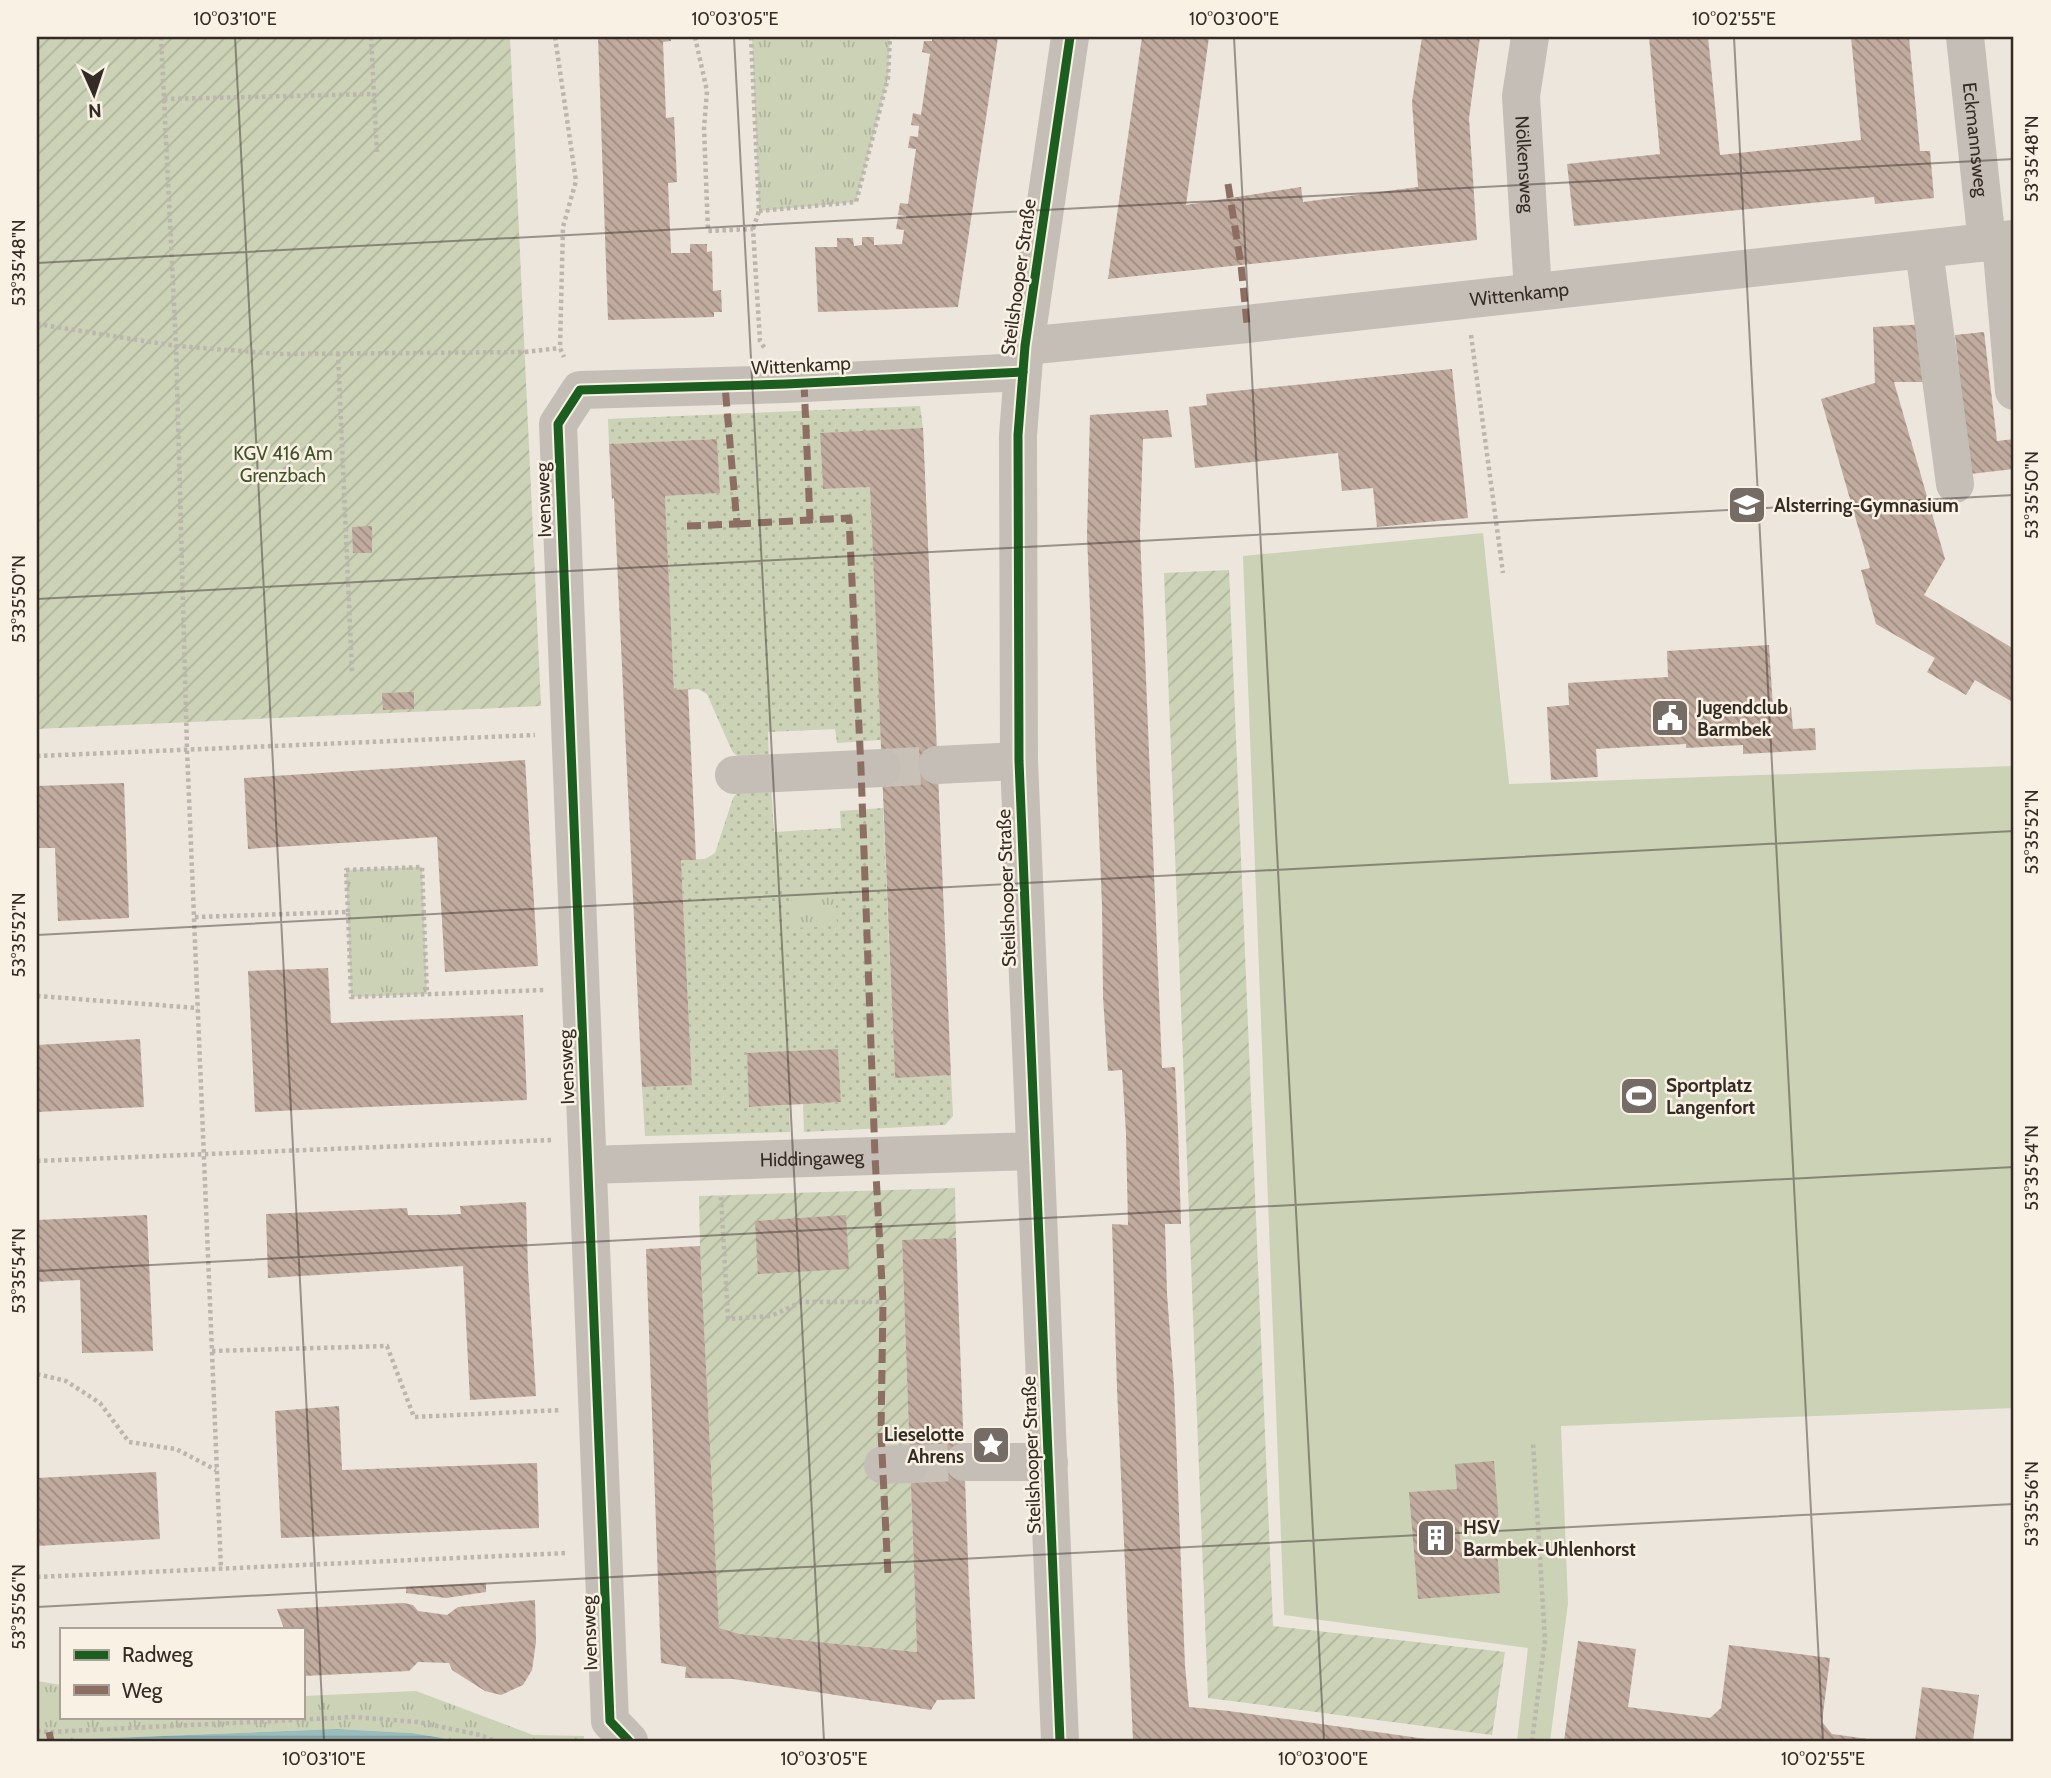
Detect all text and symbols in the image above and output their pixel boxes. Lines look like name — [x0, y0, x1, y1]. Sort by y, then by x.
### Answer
text: 10°03'10"E — [193, 8, 277, 30]
text: 10°03'05"E — [691, 8, 779, 30]
text: 10°03'00"E — [1189, 8, 1279, 30]
text: 10°02'55"E — [1692, 8, 1776, 30]
north arrow — [60, 60, 130, 130]
street label: Eckmannsweg — [1958, 81, 1993, 198]
text: N — [88, 99, 102, 122]
street label: Nölkensweg — [1510, 115, 1539, 214]
text: 53°35'48"N — [2021, 116, 2043, 202]
street label: Steilshooper Straße — [996, 197, 1041, 357]
text: 53°35'48"N — [8, 220, 30, 306]
street label: Wittenkamp — [1468, 277, 1570, 311]
street label: Wittenkamp — [751, 351, 851, 380]
park label: KGV 416 Am Grenzbach — [233, 442, 333, 487]
text: 53°35'50"N — [2021, 451, 2043, 539]
street label: Ivensweg — [531, 462, 556, 538]
school or university icon: Alsterring-Gymnasium — [1726, 484, 1768, 526]
place label: Alsterring-Gymnasium — [1774, 494, 1959, 517]
text: 53°35'50"N — [8, 555, 30, 643]
place label: Jugendclub Barmbek — [1696, 696, 1788, 741]
public building icon: Jugendclub Barmbek — [1649, 697, 1691, 739]
text: 53°35'52"N — [2021, 790, 2043, 874]
street label: Steilshooper Straße — [992, 808, 1021, 967]
text: 53°35'52"N — [8, 893, 30, 977]
street label: Ivensweg — [554, 1029, 579, 1105]
place label: Sportplatz Langenfort — [1666, 1074, 1756, 1119]
sports icon: Sportplatz Langenfort — [1618, 1075, 1660, 1117]
text: 53°35'54"N — [2021, 1125, 2043, 1211]
street label: Hiddingaweg — [759, 1145, 865, 1172]
text: 53°35'54"N — [8, 1228, 30, 1314]
street label: Steilshooper Straße — [1017, 1375, 1046, 1534]
place label: Lieselotte Ahrens — [884, 1423, 964, 1468]
place icon: Lieselotte Ahrens — [970, 1424, 1012, 1466]
text: 53°35'56"N — [2021, 1461, 2043, 1547]
place label: HSV Barmbek-Uhlenhorst — [1463, 1516, 1636, 1561]
building icon: HSV Barmbek-Uhlenhorst — [1415, 1517, 1457, 1559]
text: 53°35'56"N — [8, 1564, 30, 1650]
street label: Ivensweg — [577, 1595, 602, 1671]
legend — [60, 1628, 304, 1718]
text: Radweg — [122, 1642, 193, 1667]
text: Weg — [122, 1678, 163, 1703]
text: 10°03'10"E — [282, 1748, 366, 1770]
text: 10°03'05"E — [780, 1748, 868, 1770]
text: 10°03'00"E — [1278, 1748, 1368, 1770]
text: 10°02'55"E — [1781, 1748, 1865, 1770]

